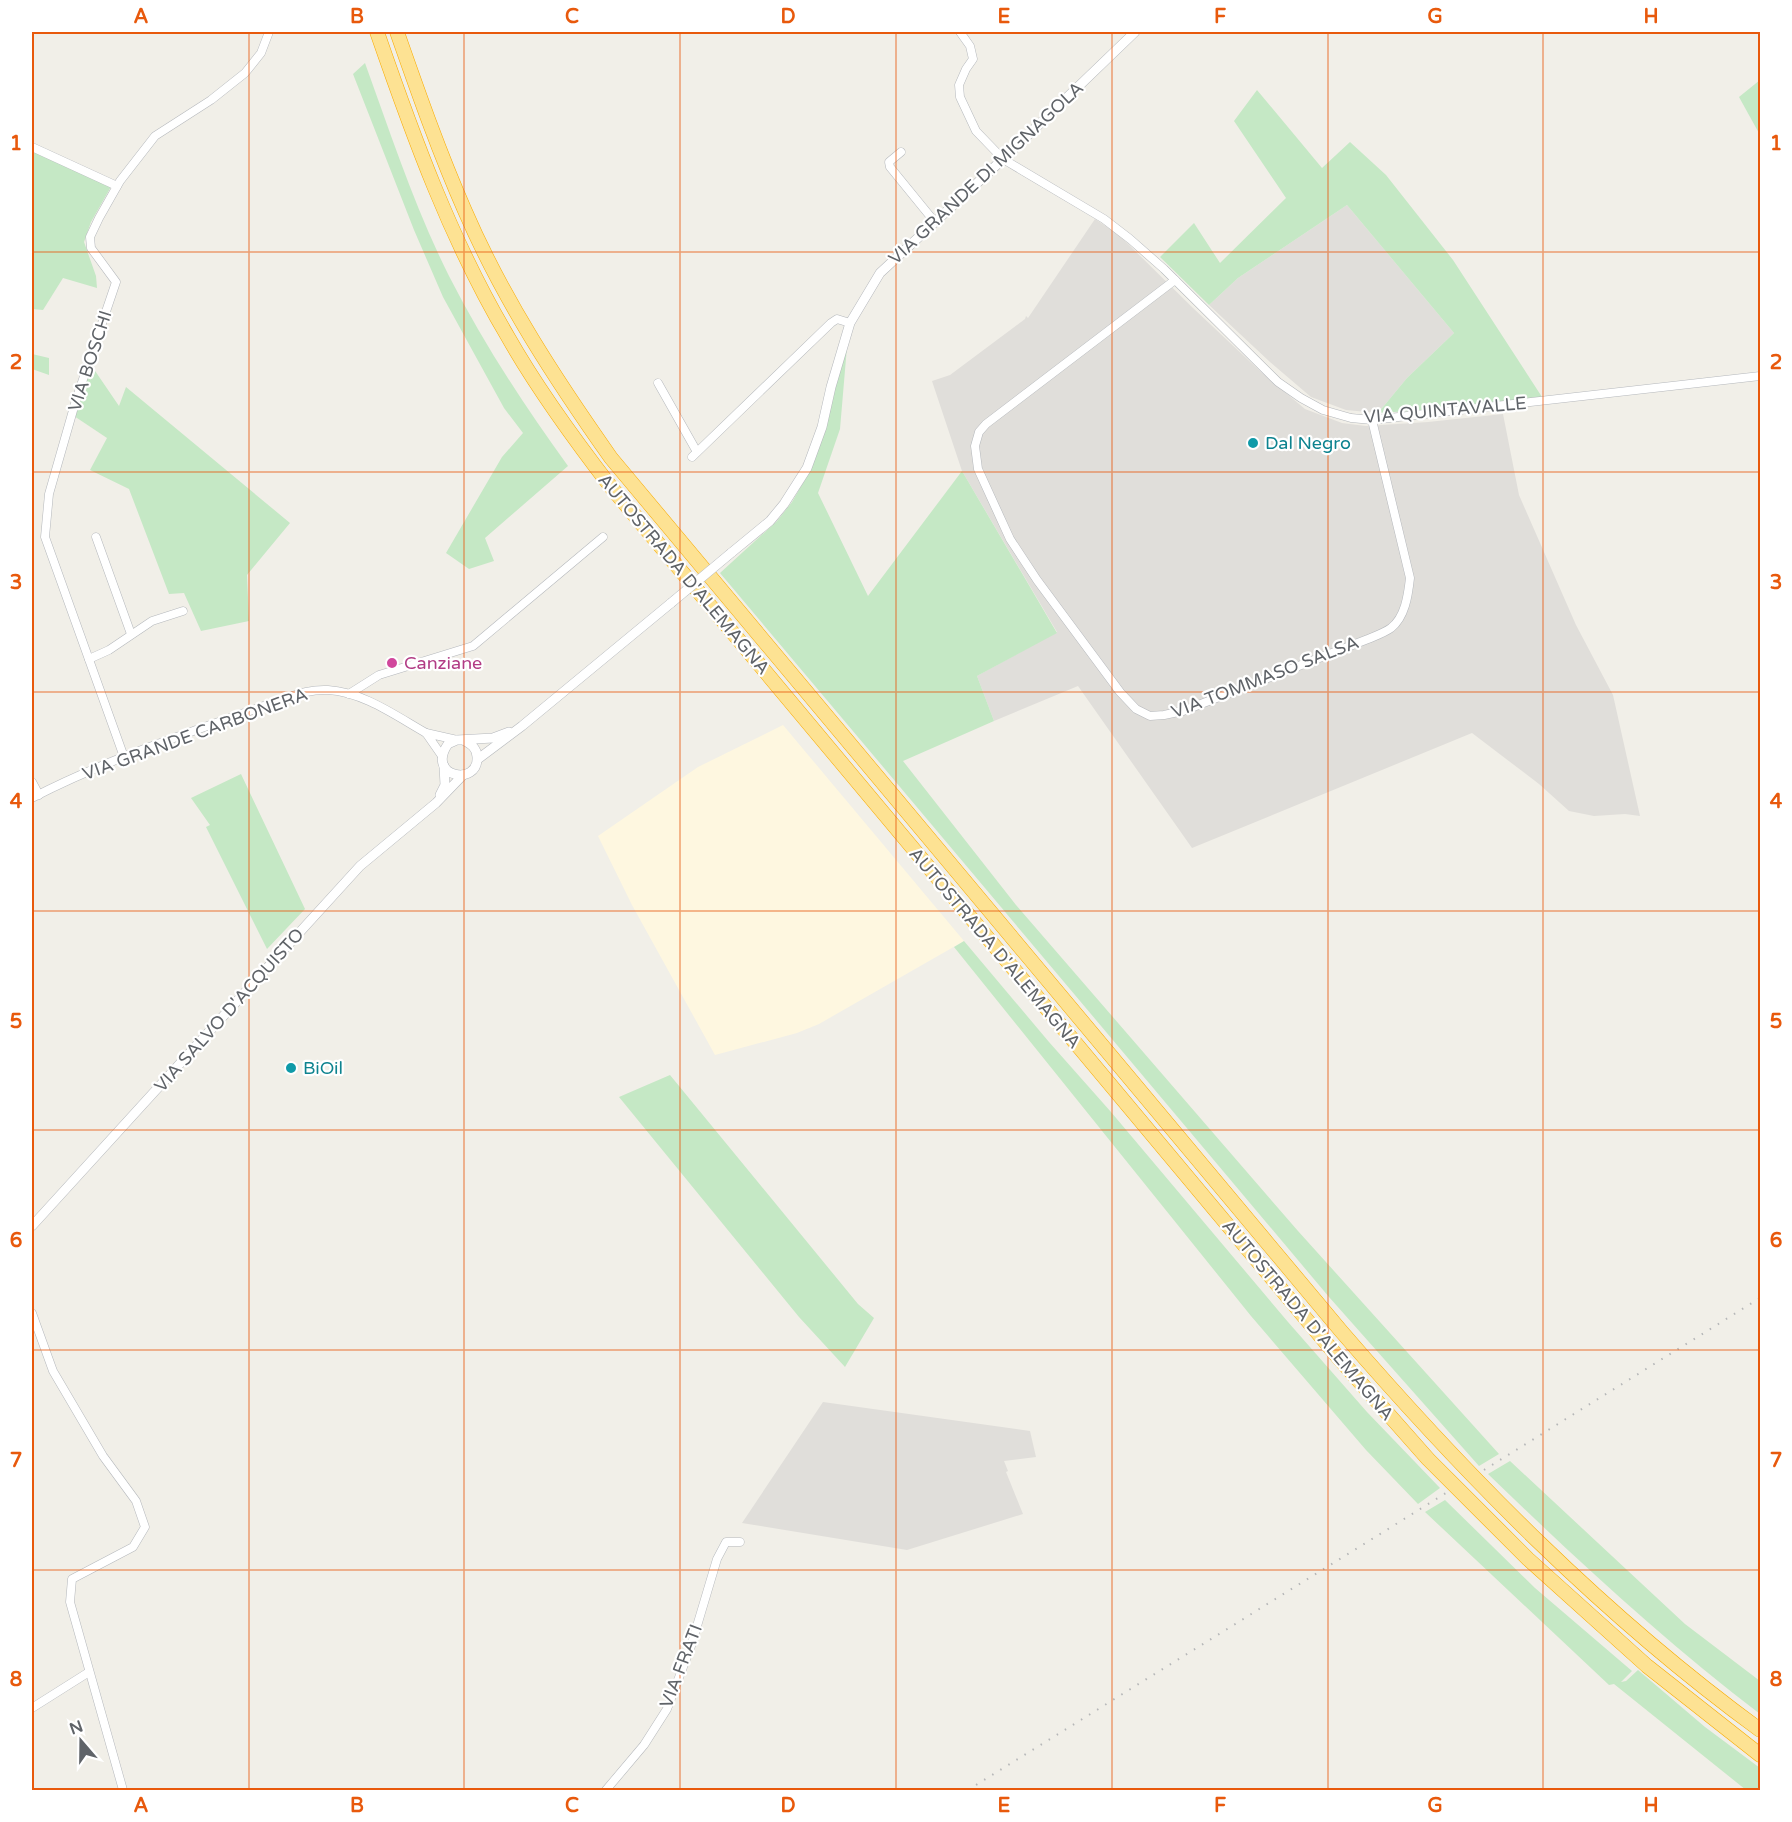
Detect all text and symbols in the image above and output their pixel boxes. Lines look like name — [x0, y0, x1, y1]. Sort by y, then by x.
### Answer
text: A — [134, 5, 149, 29]
text: B — [350, 5, 364, 29]
text: C — [565, 5, 579, 29]
text: D — [780, 5, 796, 29]
text: E — [998, 5, 1011, 29]
text: F — [1214, 5, 1226, 29]
text: G — [1427, 5, 1443, 29]
text: H — [1643, 5, 1659, 29]
street label: VIA GRANDE DI MIGNAGOLA — [884, 77, 1088, 269]
text: 1 — [10, 132, 22, 156]
text: 1 — [1770, 132, 1782, 156]
street label: VIA BOSCHI — [63, 308, 117, 414]
text: 2 — [10, 351, 22, 375]
text: 2 — [1770, 351, 1782, 375]
street label: VIA QUINTAVALLE — [1363, 392, 1527, 428]
place label: Dal Negro — [1265, 432, 1351, 454]
marker: Dal Negro — [1246, 436, 1260, 450]
street label: AUTOSTRADA D'ALEMAGNA — [593, 469, 775, 679]
text: 3 — [10, 571, 22, 595]
text: 3 — [1770, 571, 1782, 595]
street label: VIA TOMMASO SALSA — [1168, 631, 1362, 723]
place label: Canziane — [404, 652, 482, 674]
marker: Canziane — [385, 656, 399, 670]
street label: VIA GRANDE CARBONERA — [80, 683, 310, 785]
text: 4 — [10, 790, 23, 814]
text: 4 — [1770, 790, 1783, 814]
street label: AUTOSTRADA D'ALEMAGNA — [904, 843, 1086, 1053]
street label: VIA SALVO D'ACQUISTO — [150, 923, 308, 1097]
text: 5 — [10, 1010, 22, 1034]
text: 5 — [1770, 1010, 1782, 1034]
place label: BiOil — [303, 1057, 343, 1079]
marker: BiOil — [284, 1061, 298, 1075]
street label: AUTOSTRADA D'ALEMAGNA — [1217, 1215, 1399, 1425]
text: 6 — [10, 1229, 22, 1253]
text: 6 — [1770, 1229, 1782, 1253]
text: 7 — [10, 1449, 22, 1473]
text: 7 — [1770, 1449, 1782, 1473]
street label: VIA FRATI — [655, 1621, 707, 1711]
text: 8 — [10, 1668, 22, 1692]
text: 8 — [1770, 1668, 1782, 1692]
north arrow — [51, 1711, 111, 1771]
text: N — [67, 1716, 86, 1739]
text: A — [134, 1794, 149, 1818]
text: B — [350, 1794, 364, 1818]
text: C — [565, 1794, 579, 1818]
text: D — [780, 1794, 796, 1818]
text: E — [998, 1794, 1011, 1818]
text: F — [1214, 1794, 1226, 1818]
text: G — [1427, 1794, 1443, 1818]
text: H — [1643, 1794, 1659, 1818]

